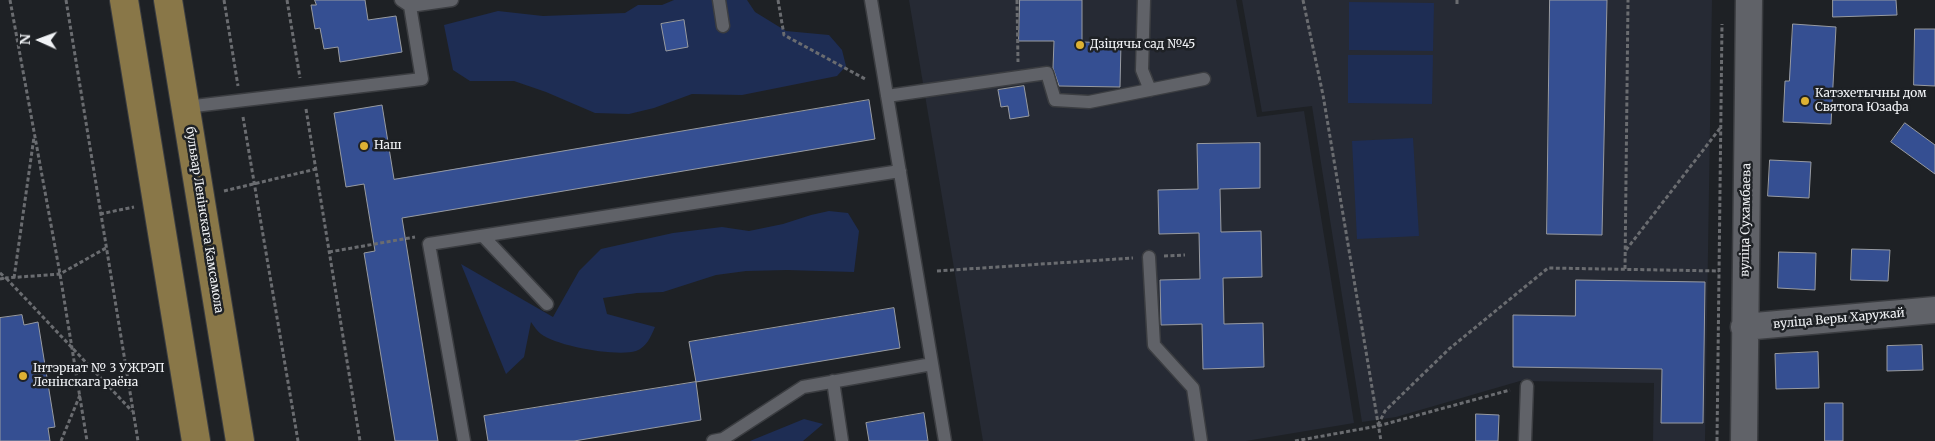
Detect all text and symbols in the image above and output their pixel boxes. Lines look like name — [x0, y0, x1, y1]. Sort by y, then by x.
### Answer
north arrow — [15, 15, 65, 65]
text: N — [16, 34, 34, 45]
place label: Дзіцячы сад №45 — [1090, 38, 1195, 52]
marker: Дзіцячы сад №45 — [1074, 39, 1086, 51]
place label: Катэхетычны дом Святога Юзафа — [1815, 87, 1927, 115]
marker: Катэхетычны дом Святога Юзафа — [1799, 95, 1811, 107]
street label: бульвар Ленінскага Камсамола — [182, 126, 226, 314]
place label: Наш — [374, 139, 402, 153]
marker: Наш — [358, 140, 370, 152]
street label: вуліца Сухамбаева — [1738, 163, 1754, 277]
street label: вуліца Веры Харужай — [1773, 306, 1905, 332]
place label: Інтэрнат № 3 УЖРЭП Ленінскага раёна — [33, 362, 165, 390]
marker: Інтэрнат № 3 УЖРЭП Ленінскага раёна — [17, 370, 29, 382]

